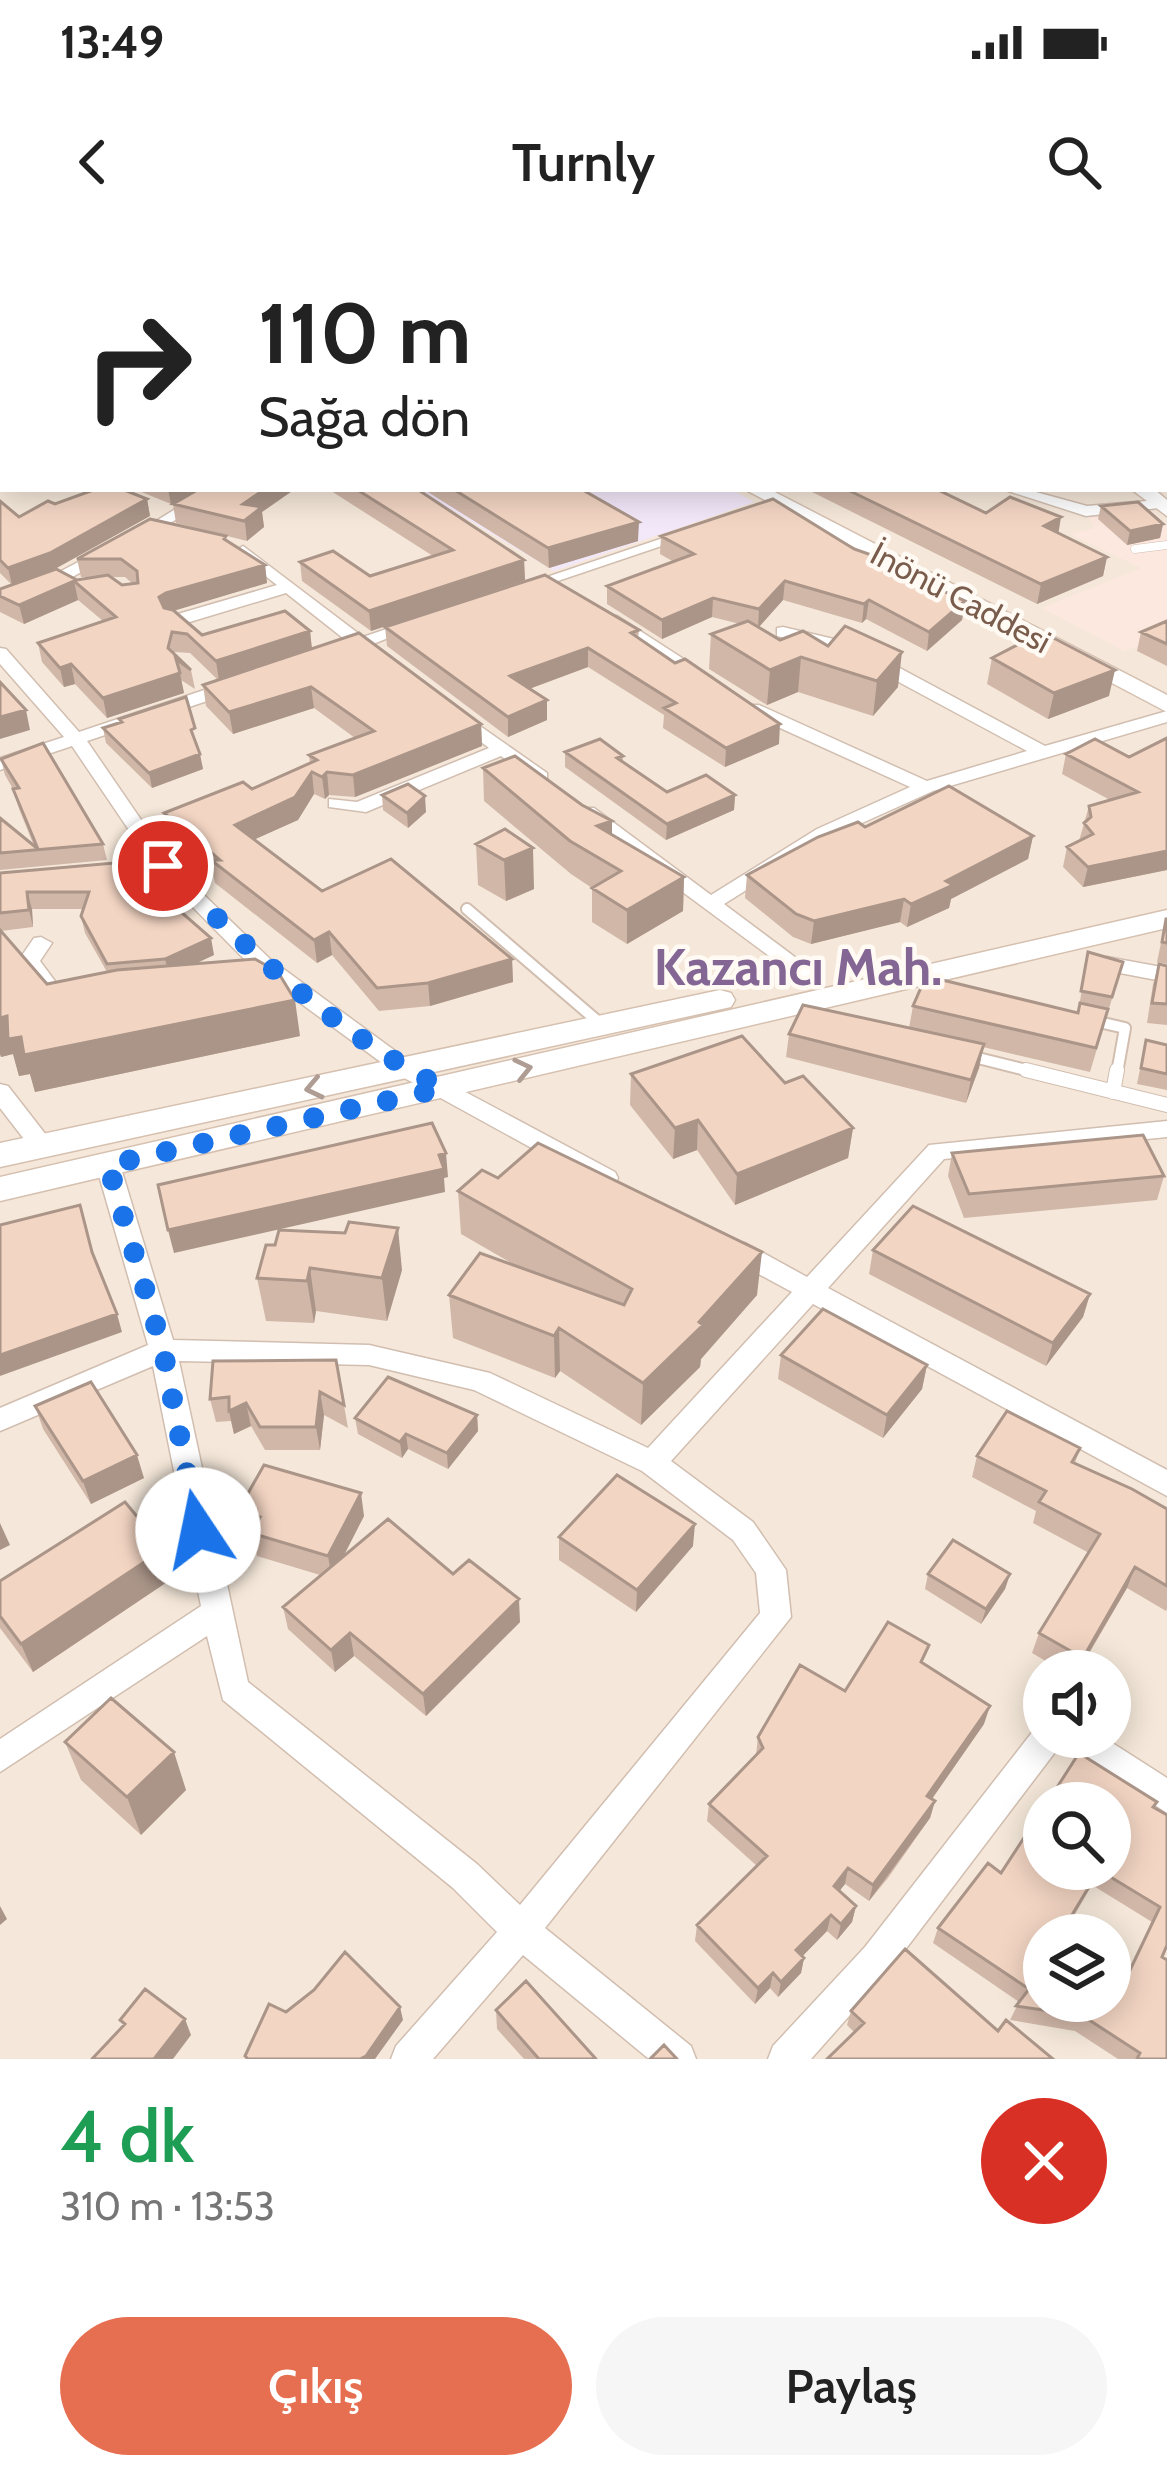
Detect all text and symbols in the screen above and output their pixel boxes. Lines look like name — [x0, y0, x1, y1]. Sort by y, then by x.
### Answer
text: 13:49 — [60, 15, 164, 69]
icon: back — [60, 129, 126, 195]
text: Turnly — [512, 129, 655, 195]
icon: search — [1041, 129, 1107, 195]
text: 110 m — [258, 282, 471, 384]
icon: right — [60, 288, 216, 444]
text: Sağa dön — [258, 384, 470, 450]
street label: İnönü Caddesi — [864, 533, 1058, 661]
pin — [112, 815, 214, 917]
icon: arrive — [130, 833, 196, 899]
district label: Kazancı Mah. — [654, 936, 942, 998]
one-way arrow — [513, 1058, 533, 1083]
one-way arrow — [305, 1075, 325, 1100]
position arrow — [135, 1467, 261, 1593]
map controls — [1023, 1650, 1131, 2022]
button: sound — [1023, 1650, 1131, 1758]
button: search — [1023, 1782, 1131, 1890]
button: layers — [1023, 1914, 1131, 2022]
text: 4 dk — [60, 2093, 194, 2180]
button: close — [981, 2098, 1107, 2224]
text: 310 m · 13:53 — [60, 2182, 275, 2230]
button: Çıkış — [60, 2317, 572, 2455]
button: Paylaş — [596, 2317, 1107, 2455]

